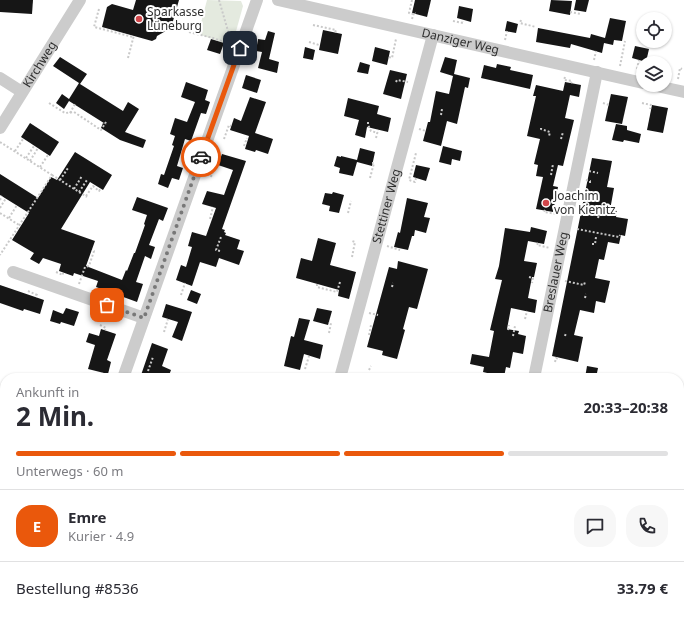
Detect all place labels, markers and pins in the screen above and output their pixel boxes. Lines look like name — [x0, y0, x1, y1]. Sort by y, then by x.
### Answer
place label: Sparkasse Lüneburg — [147, 3, 204, 34]
marker: Sparkasse Lüneburg — [134, 14, 144, 24]
pin — [223, 31, 257, 65]
place label: Joachim von Kienitz — [553, 187, 616, 218]
marker: Joachim von Kienitz — [541, 198, 551, 208]
pin — [90, 288, 124, 322]

